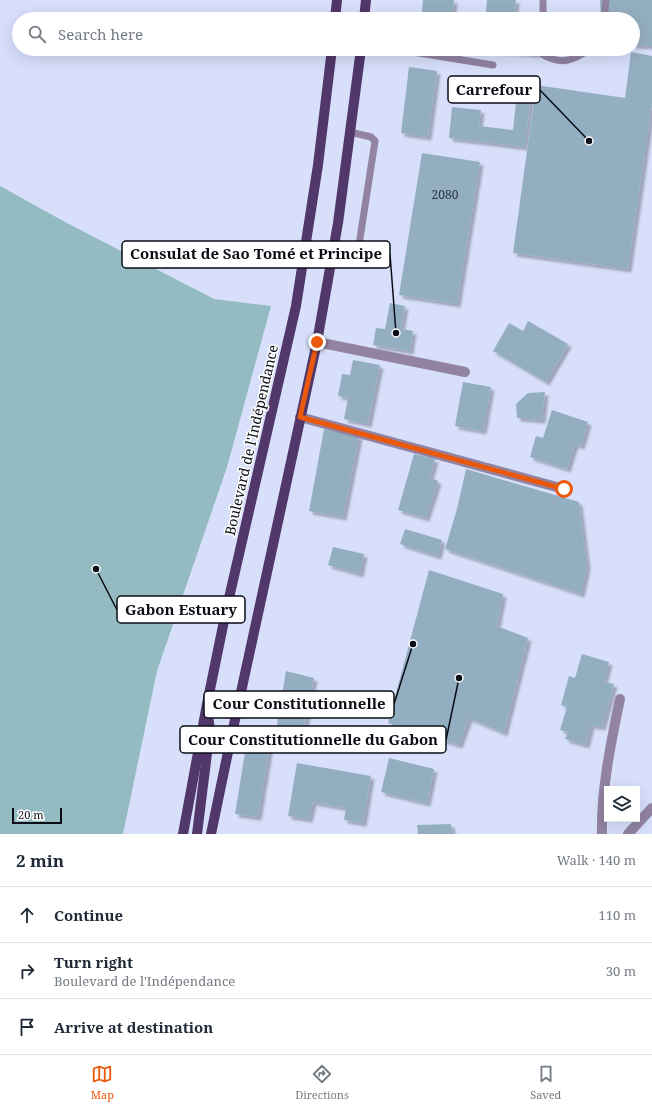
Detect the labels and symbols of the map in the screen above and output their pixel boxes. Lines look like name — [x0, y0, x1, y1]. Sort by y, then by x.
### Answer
callout: Carrefour — [448, 76, 540, 103]
text: Carrefour — [456, 79, 532, 99]
house number: 2080 — [432, 186, 459, 203]
callout: Consulat de Sao Tomé et Principe — [122, 241, 390, 268]
text: Consulat de Sao Tomé et Principe — [130, 243, 382, 263]
route end — [308, 333, 326, 351]
street label: Boulevard de l'Indépendance — [220, 343, 282, 537]
route start — [555, 480, 573, 498]
callout: Gabon Estuary — [117, 596, 245, 623]
text: Gabon Estuary — [125, 599, 237, 619]
callout: Cour Constitutionnelle — [204, 691, 394, 718]
text: Cour Constitutionnelle — [212, 693, 386, 713]
callout: Cour Constitutionnelle du Gabon — [180, 726, 446, 753]
text: Cour Constitutionnelle du Gabon — [188, 729, 438, 749]
scale bar — [12, 806, 62, 825]

